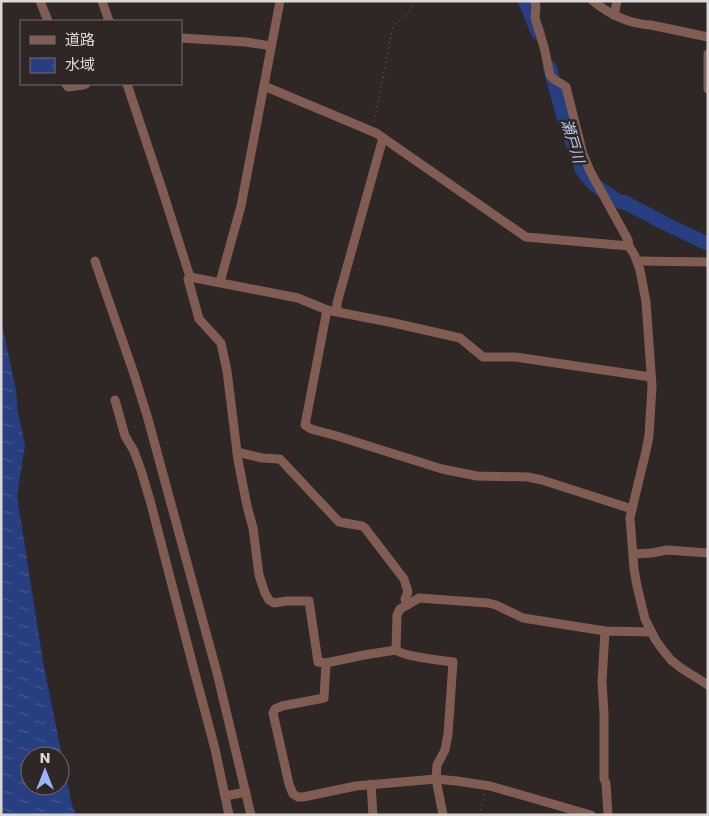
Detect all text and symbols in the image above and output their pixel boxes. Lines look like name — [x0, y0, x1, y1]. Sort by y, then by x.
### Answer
legend — [20, 20, 182, 85]
text: 道路 — [65, 29, 95, 50]
text: 水域 — [65, 54, 95, 75]
water label: 瀬戸川 — [556, 116, 590, 167]
north arrow — [20, 746, 70, 796]
text: N — [40, 748, 50, 768]

